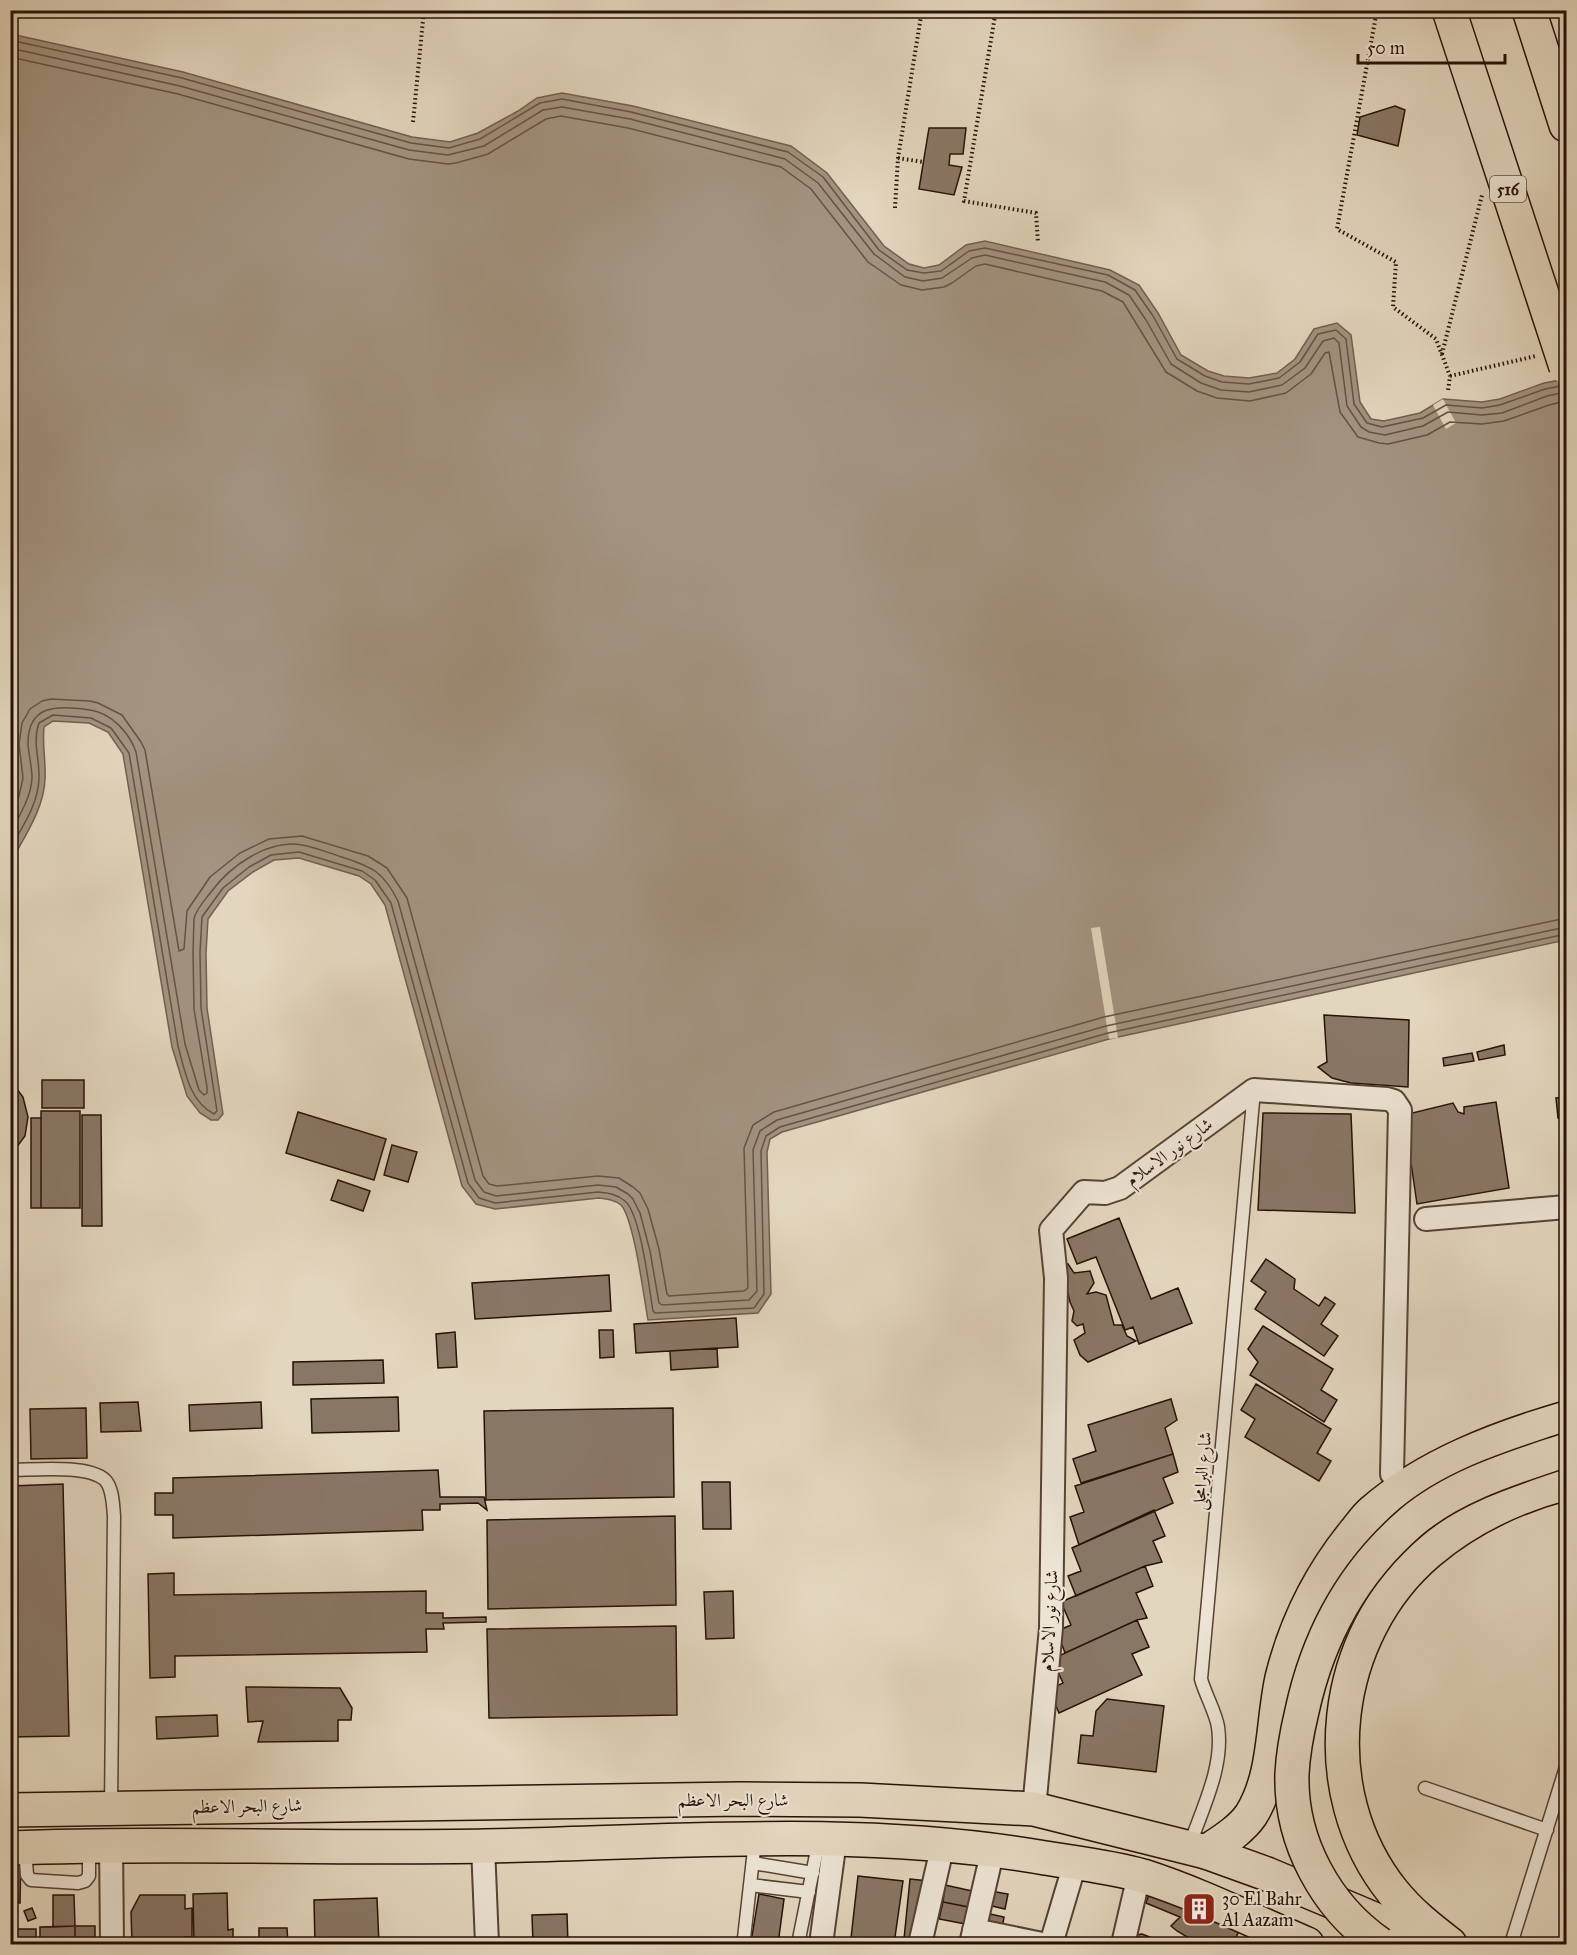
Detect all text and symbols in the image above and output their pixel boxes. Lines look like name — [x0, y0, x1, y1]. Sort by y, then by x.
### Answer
scale bar — [1358, 27, 1505, 65]
text: 50 m — [1367, 37, 1405, 59]
road number: 516 — [1490, 176, 1526, 202]
street label: شارع نور الاسلام — [1121, 1113, 1220, 1195]
street label: شارع البرامجلى — [1188, 1431, 1220, 1512]
street label: شارع نور الاسلام — [1035, 1569, 1068, 1673]
street label: شارع البحر الاعظم — [678, 1789, 788, 1817]
street label: شارع البحر الاعظم — [191, 1794, 303, 1824]
place label: 30 El Bahr Al Aazam — [1221, 1888, 1302, 1931]
building icon: 30 El Bahr Al Aazam — [1181, 1891, 1217, 1927]

